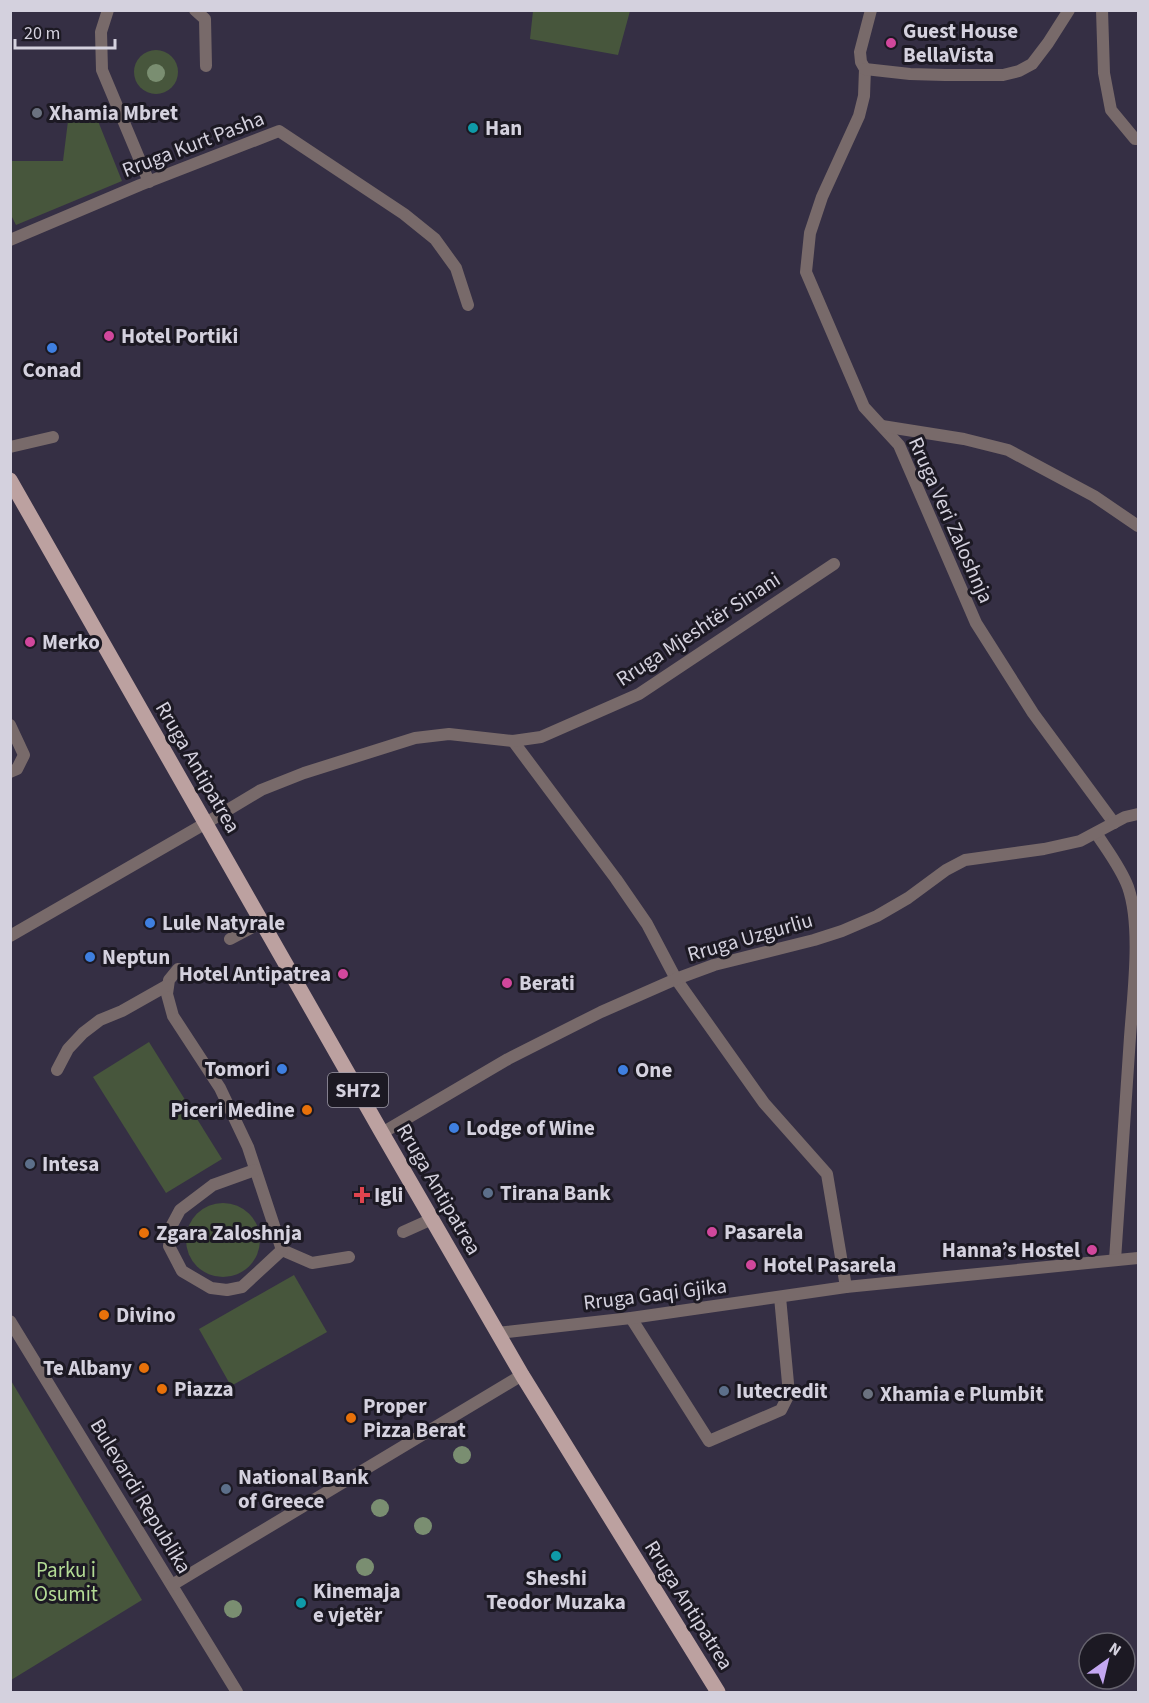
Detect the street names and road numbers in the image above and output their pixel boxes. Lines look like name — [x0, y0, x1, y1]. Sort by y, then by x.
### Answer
street label: Rruga Kurt Pasha — [118, 103, 268, 185]
street label: Rruga Veri Zaloshnja — [901, 432, 1001, 608]
street label: Rruga Mjeshtër Sinani — [610, 565, 786, 693]
street label: Rruga Antipatrea — [148, 696, 248, 838]
street label: Rruga Uzgurliu — [684, 905, 816, 969]
road number: SH72 — [328, 1073, 388, 1107]
street label: Rruga Antipatrea — [389, 1118, 489, 1260]
street label: Rruga Gaqi Gjika — [582, 1270, 728, 1318]
street label: Bulevardi Republika — [83, 1413, 199, 1579]
street label: Rruga Antipatrea — [637, 1535, 741, 1675]

